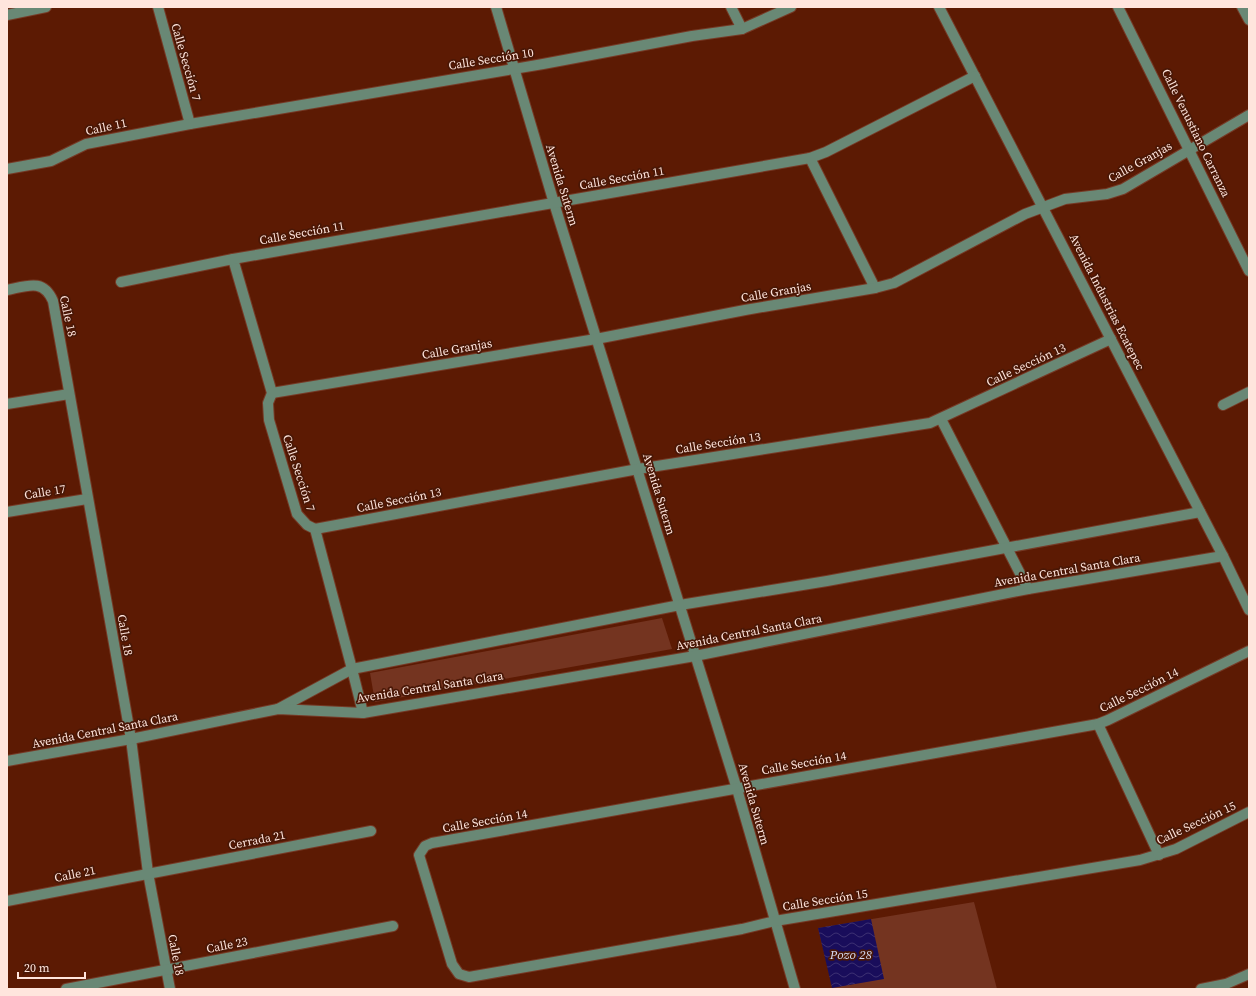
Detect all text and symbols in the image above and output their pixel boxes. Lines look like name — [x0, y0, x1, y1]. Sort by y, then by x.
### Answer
street label: Calle Sección 7 — [167, 21, 205, 103]
street label: Calle Sección 10 — [447, 44, 535, 74]
street label: Calle Venustiano Carranza — [1158, 66, 1234, 201]
street label: Calle 11 — [84, 115, 128, 139]
street label: Calle Granjas — [1105, 138, 1175, 186]
street label: Avenida Suterm — [542, 142, 582, 228]
street label: Calle Sección 11 — [578, 163, 666, 193]
street label: Calle Sección 11 — [258, 218, 346, 248]
street label: Avenida Industrias Ecatepec — [1066, 231, 1148, 373]
street label: Calle Granjas — [740, 278, 812, 306]
street label: Calle 18 — [56, 294, 80, 338]
street label: Calle Granjas — [421, 335, 493, 363]
street label: Calle Sección 13 — [984, 340, 1068, 390]
street label: Calle Sección 13 — [674, 428, 762, 458]
street label: Calle Sección 7 — [279, 433, 319, 513]
street label: Avenida Suterm — [639, 451, 679, 537]
street label: Calle 17 — [23, 481, 67, 503]
street label: Calle Sección 13 — [355, 484, 443, 516]
street label: Avenida Central Santa Clara — [993, 549, 1142, 591]
street label: Avenida Central Santa Clara — [675, 610, 824, 654]
street label: Calle 18 — [113, 613, 137, 657]
street label: Calle Sección 14 — [1097, 664, 1181, 716]
street label: Avenida Central Santa Clara — [356, 667, 505, 706]
street label: Avenida Central Santa Clara — [31, 708, 180, 752]
street label: Calle Sección 14 — [760, 748, 848, 778]
street label: Avenida Suterm — [735, 761, 773, 847]
street label: Calle Sección 15 — [1154, 798, 1238, 848]
street label: Calle Sección 14 — [441, 806, 529, 836]
street label: Cerrada 21 — [227, 827, 287, 853]
street label: Calle 21 — [53, 862, 97, 886]
street label: Calle Sección 15 — [781, 885, 869, 915]
street label: Calle 18 — [164, 933, 188, 977]
street label: Calle 23 — [205, 933, 249, 957]
water label: Pozo 28 — [829, 946, 873, 963]
scale bar — [18, 954, 85, 980]
text: 20 m — [24, 960, 50, 976]

